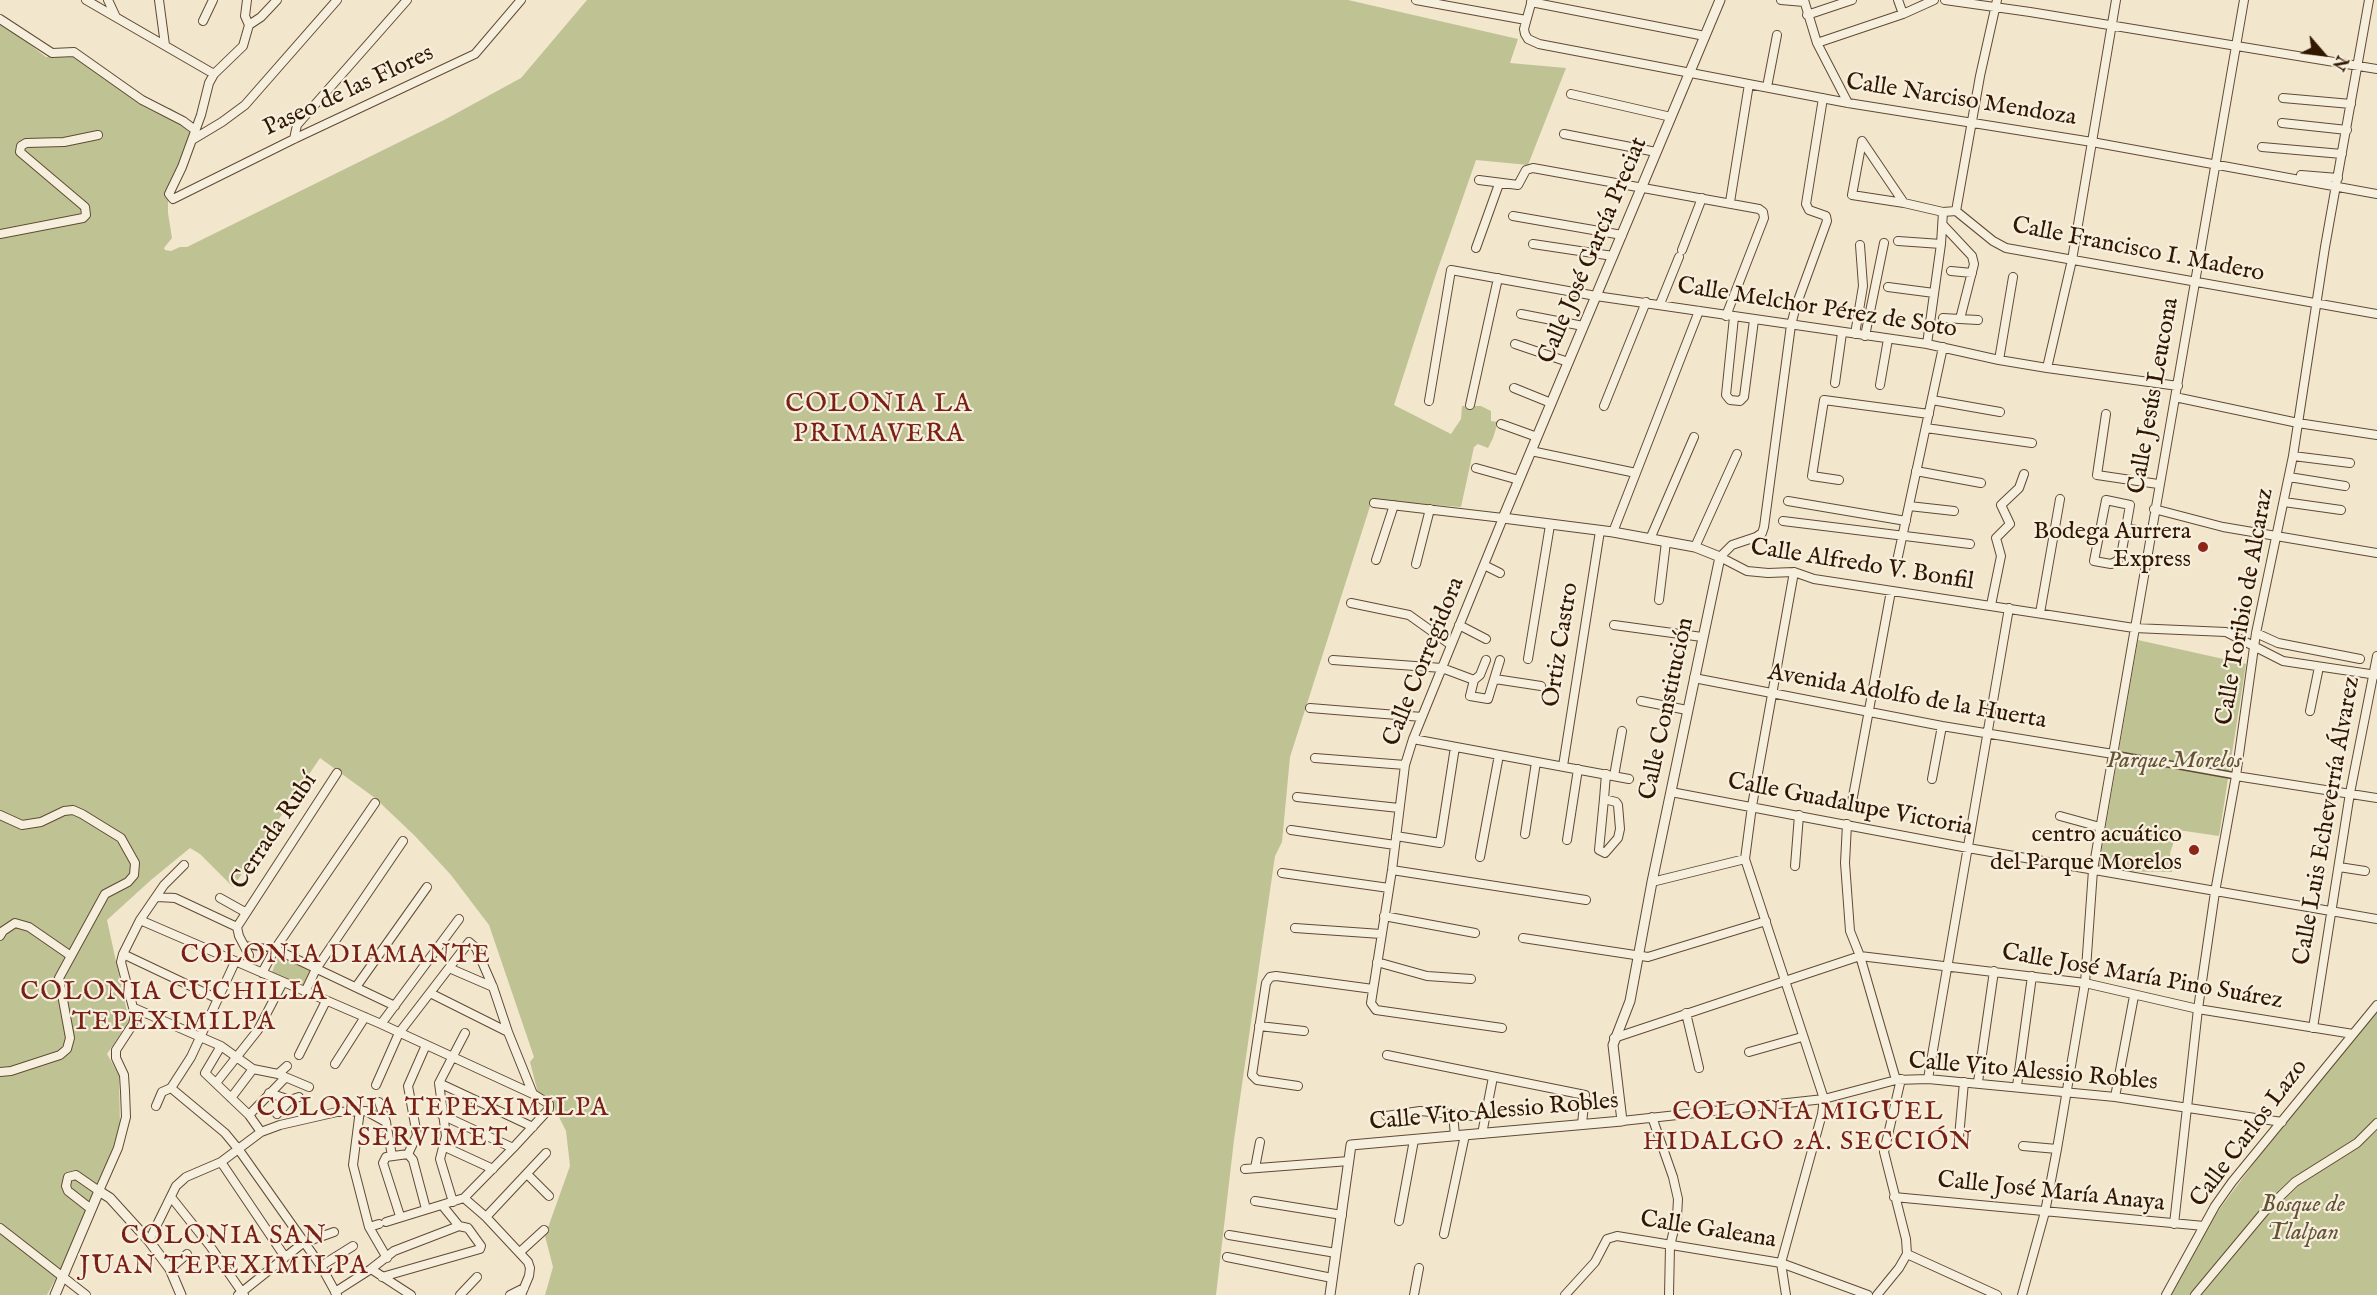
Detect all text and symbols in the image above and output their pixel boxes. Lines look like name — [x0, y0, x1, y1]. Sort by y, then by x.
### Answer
north arrow — [2293, 24, 2353, 84]
street label: Paseo de las Flores — [259, 40, 439, 144]
text: N — [2327, 52, 2351, 73]
street label: Calle Narciso Mendoza — [1844, 69, 2078, 133]
street label: Calle José García Preciat — [1533, 133, 1655, 369]
street label: Calle Francisco I. Madero — [2009, 212, 2267, 290]
street label: Calle Melchor Pérez de Soto — [1675, 273, 1959, 345]
street label: Calle Jesús Leucona — [2124, 296, 2186, 496]
district label: COLONIA LA PRIMAVERA — [785, 390, 973, 452]
street label: Calle Toribio de Alcaraz — [2211, 486, 2281, 728]
place label: Bodega Aurrera Express — [2033, 519, 2191, 575]
street label: Calle Alfredo V. Bonfil — [1748, 534, 1976, 598]
marker: Bodega Aurrera Express — [2196, 540, 2210, 554]
street label: Calle Corregidora — [1378, 573, 1472, 751]
street label: Ortiz Castro — [1538, 581, 1586, 709]
street label: Calle Constitución — [1635, 615, 1701, 803]
street label: Avenida Adolfo de la Huerta — [1765, 659, 2049, 737]
street label: Calle Luis Echeverría Álvarez — [2288, 674, 2368, 968]
park label: Parque Morelos — [2106, 748, 2242, 776]
street label: Cerrada Rubí — [226, 768, 324, 896]
street label: Calle Guadalupe Victoria — [1725, 768, 1975, 844]
place label: centro acuático del Parque Morelos — [1990, 822, 2182, 878]
marker: centro acuático del Parque Morelos — [2187, 843, 2201, 857]
street label: Calle José María Pino Suárez — [1999, 939, 2285, 1017]
district label: COLONIA DIAMANTE — [180, 941, 492, 973]
district label: COLONIA CUCHILLA TEPEXIMILPA — [20, 978, 328, 1040]
street label: Calle Vito Alessio Robles — [1907, 1048, 2159, 1098]
street label: Calle Carlos Lazo — [2185, 1054, 2315, 1214]
street label: Calle Vito Alessio Robles — [1368, 1088, 1620, 1138]
district label: COLONIA TEPEXIMILPA SERVIMET — [256, 1094, 610, 1156]
district label: COLONIA MIGUEL HIDALGO 2A. SECCIÓN — [1643, 1098, 1973, 1160]
street label: Calle José María Anaya — [1936, 1167, 2166, 1219]
park label: Bosque de Tlalpan — [2261, 1192, 2345, 1248]
street label: Calle Galeana — [1638, 1206, 1778, 1256]
district label: COLONIA SAN JUAN TEPEXIMILPA — [79, 1222, 369, 1284]

